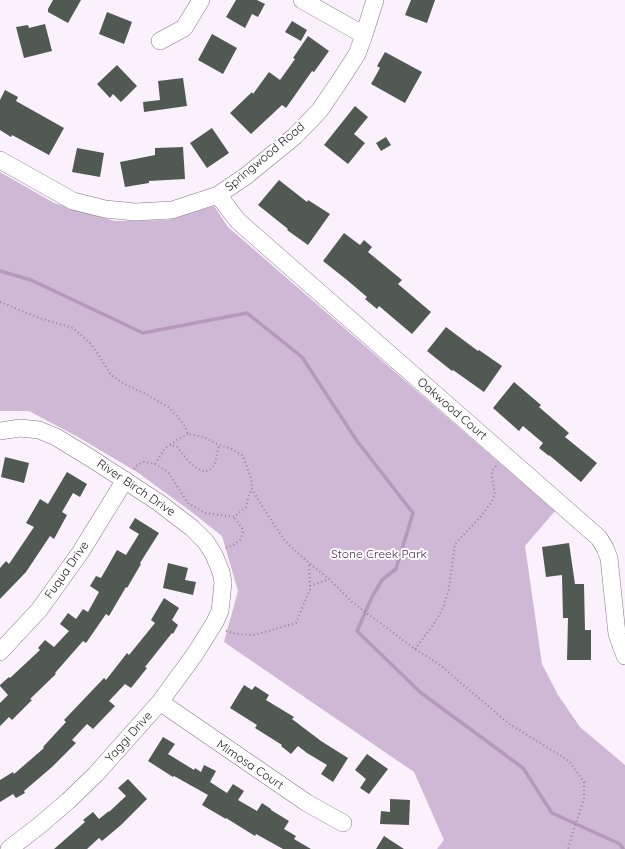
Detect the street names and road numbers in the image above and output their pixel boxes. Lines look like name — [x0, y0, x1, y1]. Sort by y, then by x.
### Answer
street label: Springwood Road — [222, 120, 308, 194]
street label: Oakwood Court — [414, 375, 490, 443]
street label: River Birch Drive — [94, 456, 178, 520]
street label: Fuqua Drive — [42, 538, 92, 602]
street label: Yaggi Drive — [102, 709, 156, 765]
street label: Mimosa Court — [214, 737, 286, 793]

